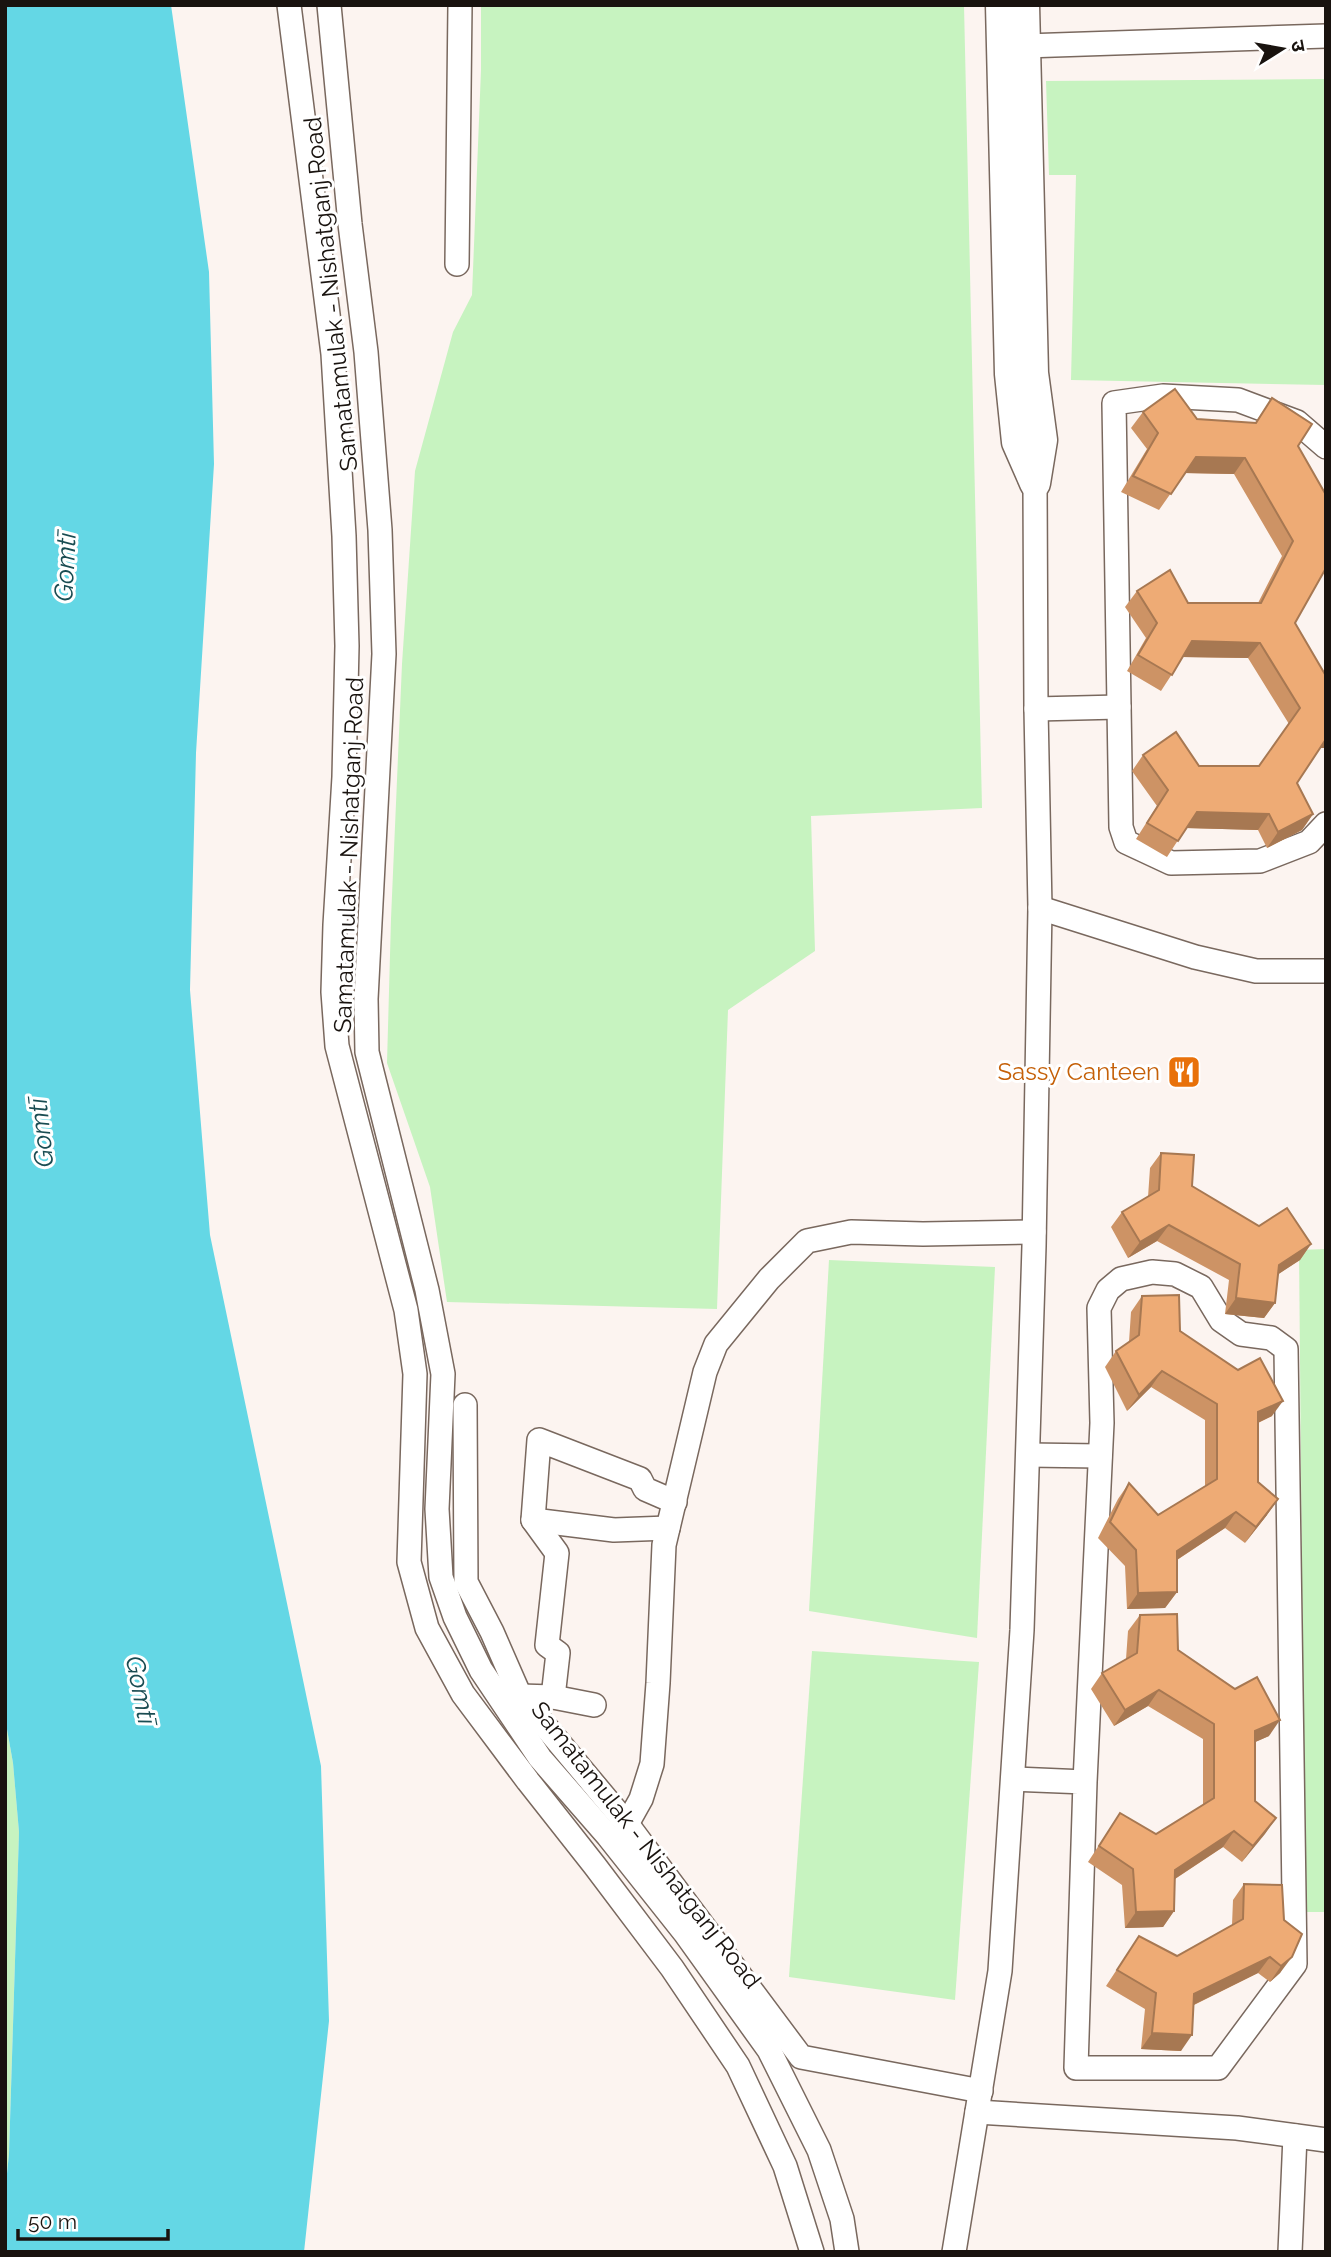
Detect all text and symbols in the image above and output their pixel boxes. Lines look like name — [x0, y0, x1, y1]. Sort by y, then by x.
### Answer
north arrow — [1247, 14, 1317, 84]
text: उ — [1287, 38, 1311, 54]
street label: Samatamulak - Nishatganj Road — [297, 116, 364, 473]
water label: Gomtī — [48, 528, 82, 602]
street label: Samatamulak - Nishatganj Road — [328, 677, 369, 1033]
restaurant icon: Sassy Canteen — [1165, 1053, 1203, 1091]
place label: Sassy Canteen — [998, 1057, 1160, 1086]
water label: Gomtī — [22, 1094, 60, 1169]
water label: Gomtī — [120, 1653, 163, 1730]
street label: Samatamulak - Nishatganj Road — [525, 1696, 767, 1994]
scale bar — [18, 2198, 168, 2242]
text: 50 m — [28, 2209, 77, 2234]

